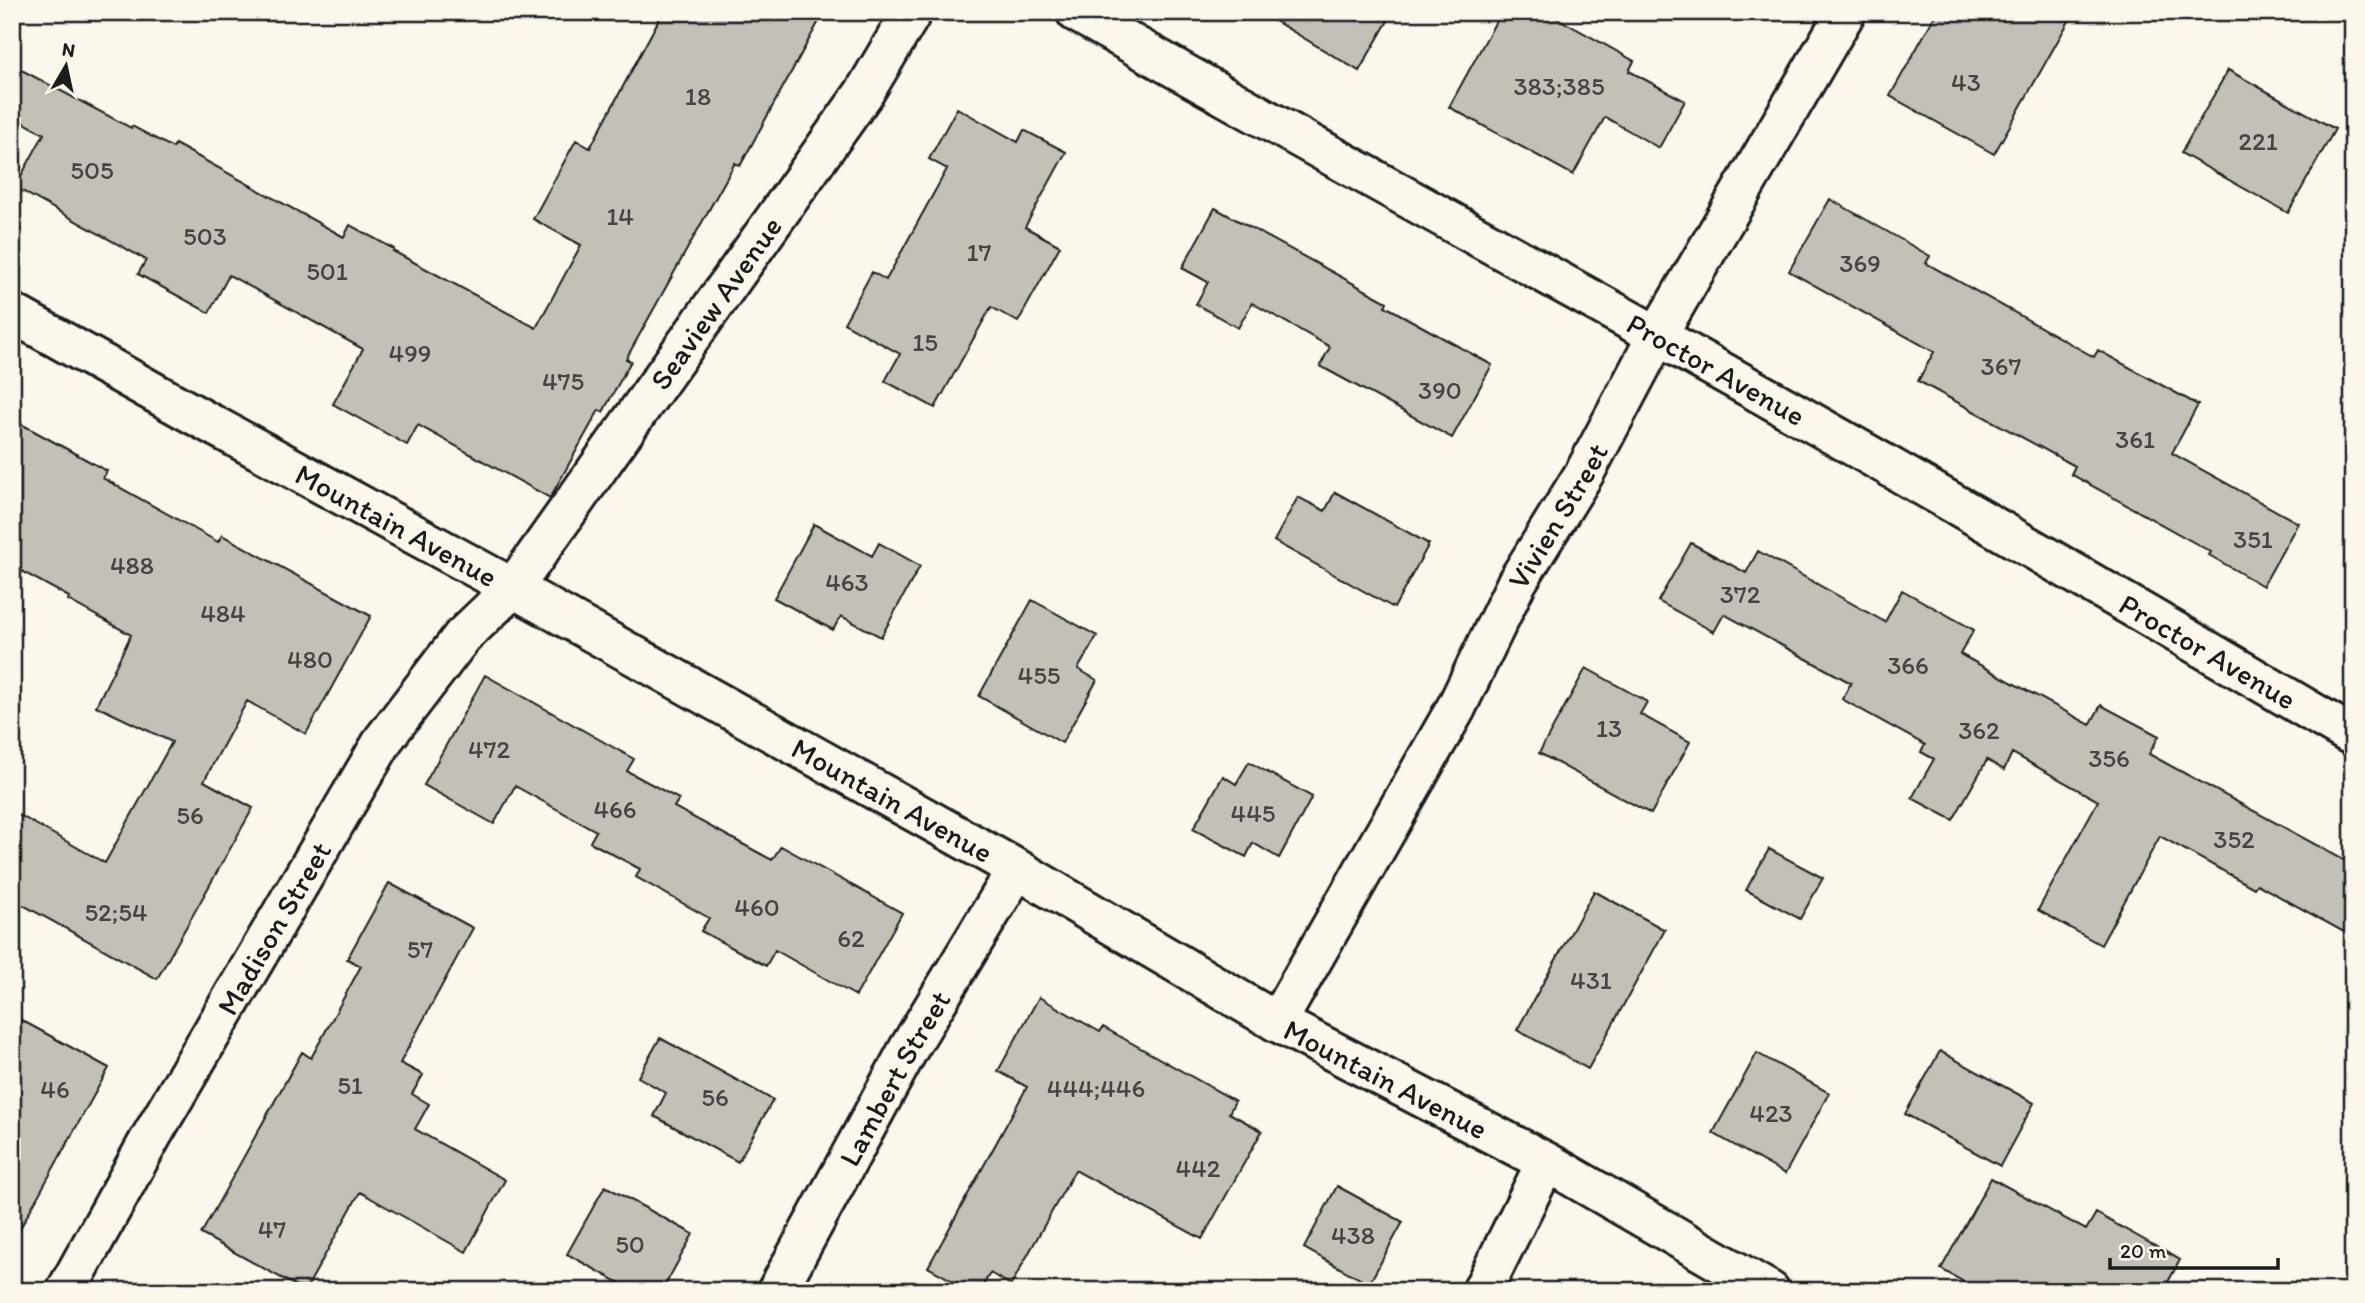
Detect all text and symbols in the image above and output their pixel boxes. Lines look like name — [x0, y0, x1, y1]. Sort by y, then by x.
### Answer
north arrow — [32, 32, 102, 102]
text: N — [60, 37, 77, 62]
house number: 43 — [1951, 66, 1981, 98]
house number: 383;385 — [1513, 70, 1605, 102]
house number: 18 — [685, 80, 711, 112]
house number: 221 — [2238, 125, 2278, 157]
house number: 505 — [70, 154, 114, 186]
house number: 14 — [606, 200, 634, 232]
street label: Seaview Avenue — [641, 209, 789, 397]
house number: 503 — [183, 220, 227, 252]
house number: 17 — [967, 236, 992, 268]
house number: 369 — [1839, 247, 1881, 279]
house number: 501 — [306, 255, 348, 287]
street label: Proctor Avenue — [1621, 304, 1812, 433]
house number: 15 — [912, 326, 938, 358]
house number: 499 — [389, 337, 431, 369]
house number: 367 — [1981, 350, 2022, 382]
house number: 475 — [542, 365, 584, 397]
house number: 390 — [1418, 374, 1462, 406]
house number: 361 — [2115, 423, 2155, 455]
street label: Vivien Street — [1499, 437, 1616, 596]
street label: Mountain Avenue — [289, 455, 504, 595]
house number: 351 — [2233, 523, 2273, 555]
house number: 488 — [110, 549, 154, 581]
house number: 463 — [825, 566, 869, 598]
house number: 372 — [1720, 578, 1761, 610]
street label: Proctor Avenue — [2113, 585, 2303, 717]
house number: 484 — [200, 597, 246, 629]
house number: 480 — [287, 643, 333, 675]
house number: 366 — [1887, 649, 1929, 681]
house number: 455 — [1018, 659, 1060, 691]
house number: 13 — [1596, 712, 1622, 744]
house number: 362 — [1958, 714, 2000, 746]
street label: Mountain Avenue — [785, 729, 1000, 870]
house number: 472 — [468, 733, 510, 765]
house number: 356 — [2088, 742, 2130, 774]
house number: 466 — [593, 793, 637, 825]
house number: 445 — [1231, 797, 1275, 829]
house number: 56 — [176, 799, 204, 831]
house number: 352 — [2213, 823, 2255, 855]
street label: Madison Street — [208, 835, 339, 1022]
house number: 460 — [734, 891, 780, 923]
house number: 52;54 — [84, 896, 148, 928]
house number: 62 — [837, 922, 865, 954]
house number: 57 — [407, 933, 433, 965]
house number: 431 — [1570, 964, 1612, 996]
street label: Lambert Street — [830, 983, 958, 1172]
street label: Mountain Avenue — [1278, 1010, 1494, 1147]
house number: 51 — [337, 1069, 363, 1101]
house number: 444;446 — [1047, 1072, 1145, 1104]
house number: 46 — [40, 1073, 70, 1105]
house number: 56 — [701, 1081, 729, 1113]
house number: 423 — [1749, 1097, 1793, 1129]
house number: 442 — [1176, 1152, 1221, 1184]
house number: 47 — [258, 1213, 286, 1245]
house number: 438 — [1331, 1219, 1375, 1251]
scale bar — [2110, 1226, 2278, 1270]
house number: 50 — [615, 1228, 645, 1260]
text: 20 m — [2120, 1238, 2167, 1263]

